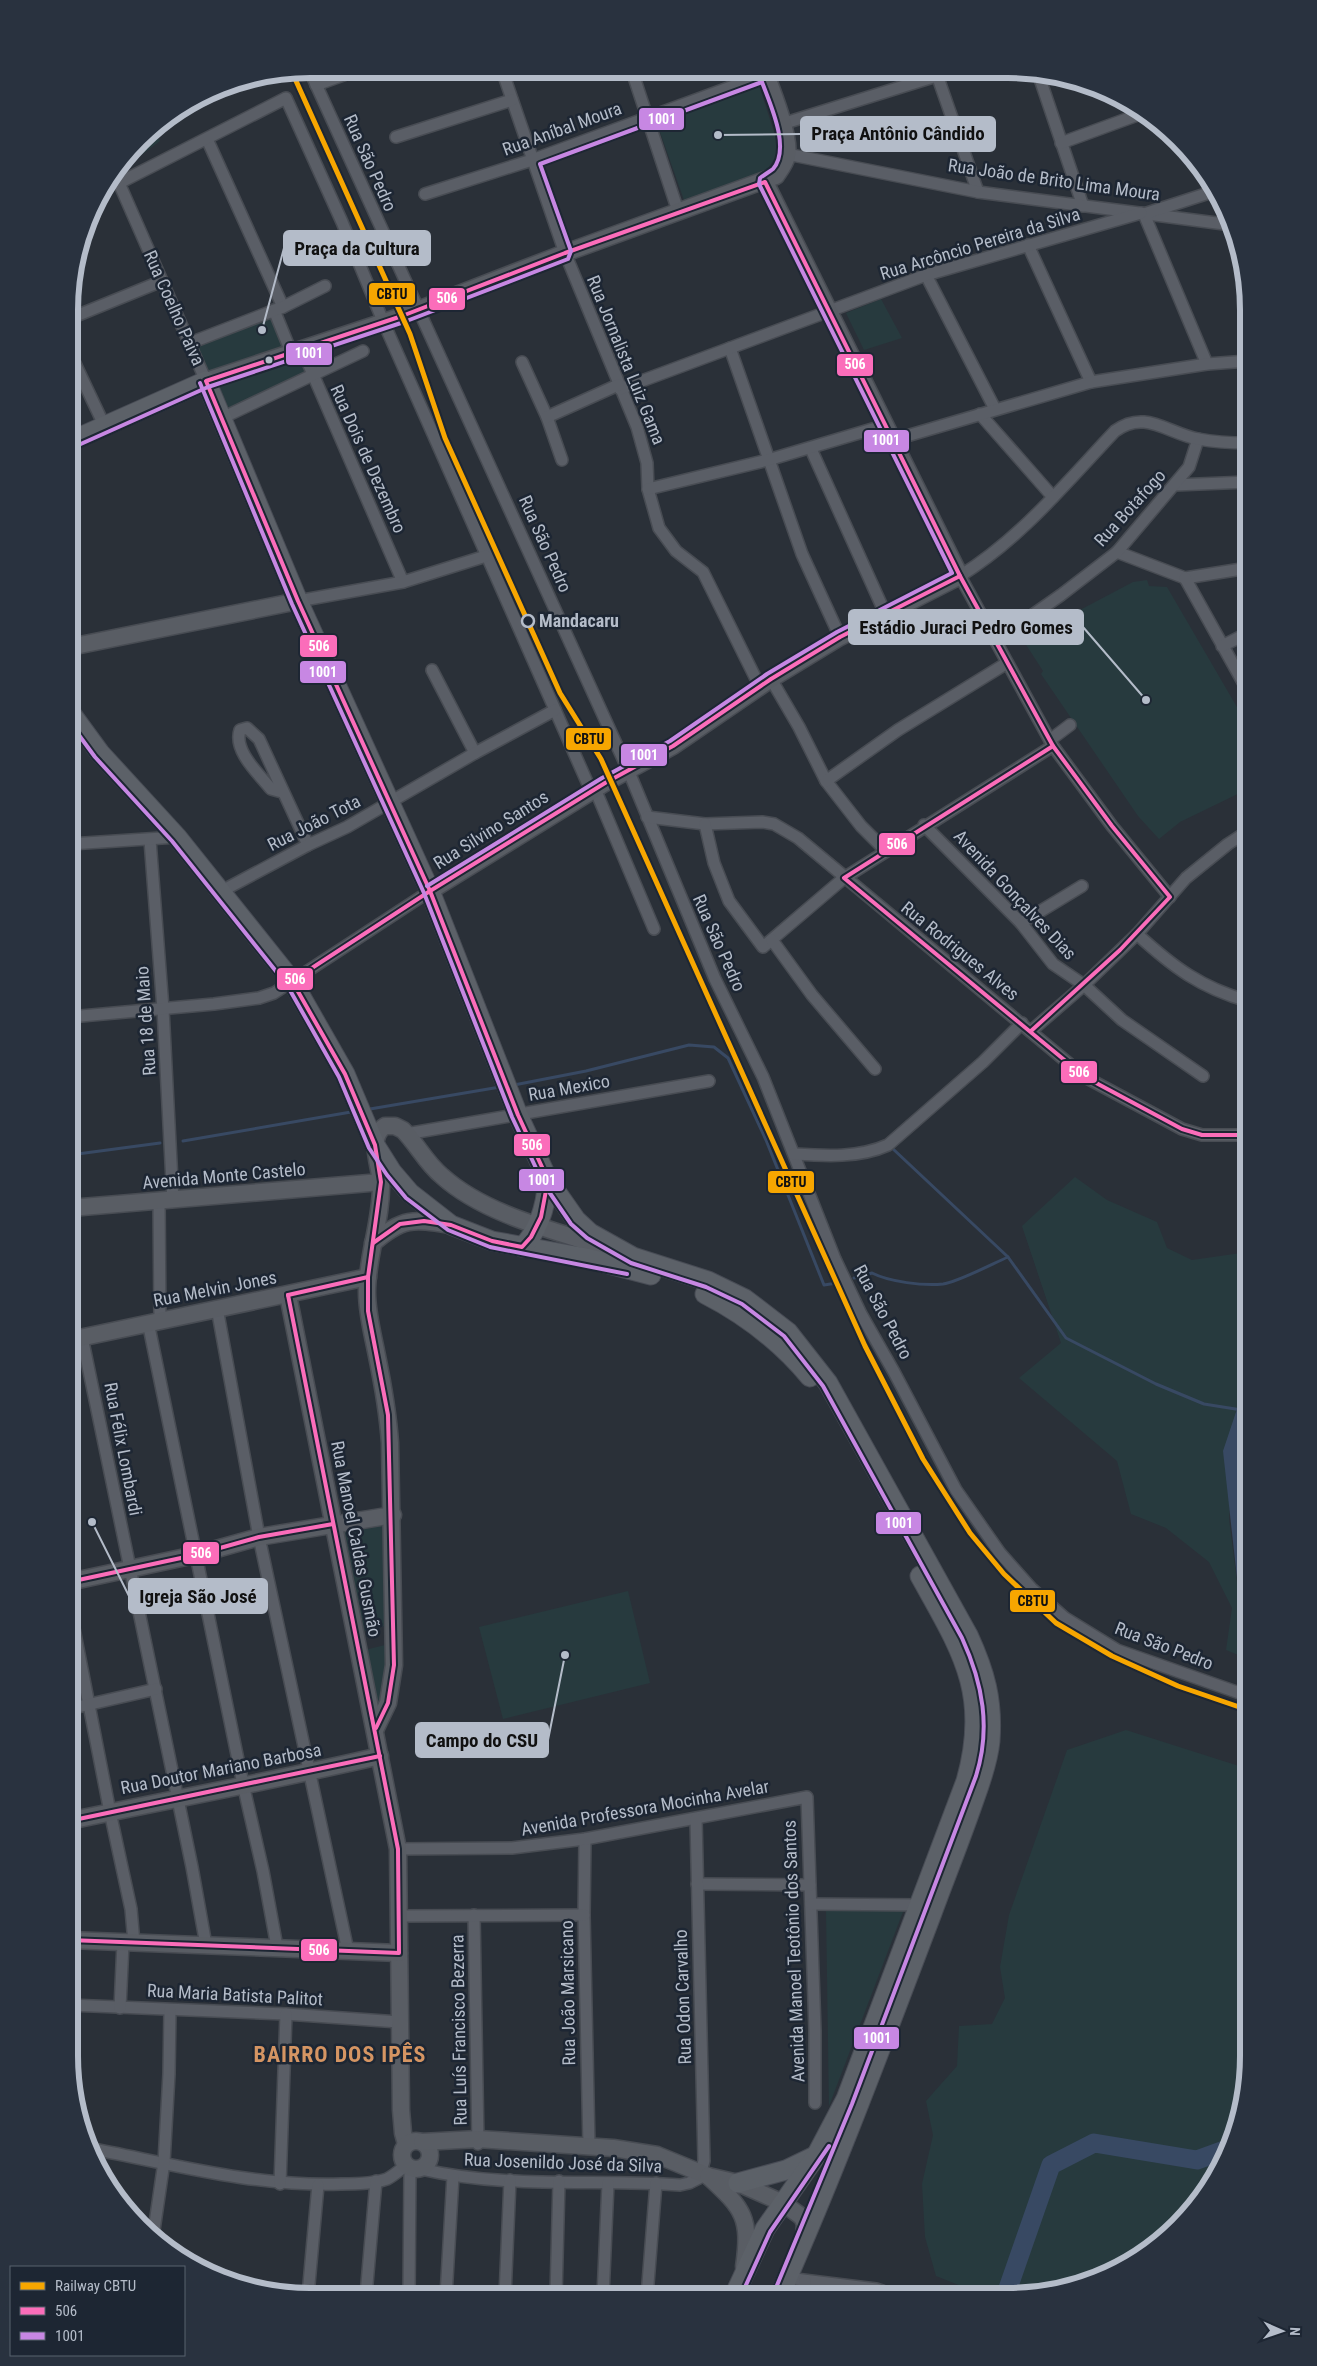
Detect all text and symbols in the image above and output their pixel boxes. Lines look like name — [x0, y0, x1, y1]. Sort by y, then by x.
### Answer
street label: Rua Aníbal Moura — [499, 97, 624, 160]
line badge: 1001 — [638, 107, 685, 131]
street label: Rua São Pedro — [340, 111, 401, 214]
text: 1001 — [648, 111, 676, 127]
callout: Praça Antônio Cândido — [801, 117, 995, 151]
text: Praça Antônio Cândido — [811, 122, 985, 145]
street label: Rua João de Brito Lima Moura — [947, 154, 1161, 205]
street label: Rua Arcôncio Pereira da Silva — [877, 203, 1082, 284]
callout: Praça da Cultura — [284, 231, 430, 265]
text: Praça da Cultura — [294, 237, 420, 260]
street label: Rua Coelho Paiva — [140, 247, 209, 368]
street label: Rua Jornalista Luiz Gama — [583, 272, 670, 447]
line badge: CBTU — [368, 282, 416, 306]
text: CBTU — [376, 286, 408, 302]
line badge: 506 — [428, 287, 466, 311]
text: 506 — [436, 290, 458, 306]
line badge: 1001 — [285, 342, 333, 366]
text: 1001 — [295, 345, 323, 361]
line badge: 506 — [836, 353, 874, 377]
unlabelled marker — [264, 355, 274, 365]
text: 506 — [844, 356, 866, 372]
street label: Rua Dois de Dezembro — [326, 381, 411, 536]
line badge: 1001 — [863, 429, 910, 453]
text: 1001 — [872, 432, 900, 448]
street label: Rua Botafogo — [1090, 465, 1170, 551]
street label: Rua São Pedro — [515, 492, 576, 595]
place label: Mandacaru — [539, 610, 619, 631]
callout: Estádio Juraci Pedro Gomes — [849, 610, 1083, 644]
marker: Mandacaru — [521, 614, 535, 628]
text: Estádio Juraci Pedro Gomes — [859, 616, 1073, 639]
line badge: 506 — [299, 634, 338, 658]
text: 506 — [308, 638, 330, 654]
line badge: 1001 — [299, 660, 347, 684]
text: 1001 — [309, 664, 337, 680]
line badge: CBTU — [565, 727, 612, 751]
text: CBTU — [573, 731, 605, 747]
line badge: 1001 — [620, 743, 668, 767]
text: 1001 — [630, 747, 658, 763]
street label: Rua Silvino Santos — [429, 786, 552, 873]
street label: Rua João Tota — [264, 790, 364, 855]
street label: Avenida Gonçalves Dias — [950, 825, 1081, 964]
line badge: 506 — [878, 832, 916, 856]
text: 506 — [886, 836, 908, 852]
street label: Rua São Pedro — [689, 891, 750, 994]
street label: Rua Rodrigues Alves — [897, 897, 1023, 1004]
street label: Rua 18 de Maio — [131, 966, 160, 1077]
line badge: 506 — [276, 967, 314, 991]
text: 506 — [284, 971, 306, 987]
line badge: 506 — [1060, 1060, 1098, 1084]
text: 506 — [1068, 1064, 1090, 1080]
street label: Rua Mexico — [526, 1070, 611, 1105]
line badge: 506 — [513, 1133, 551, 1157]
text: 506 — [521, 1137, 543, 1153]
street label: Avenida Monte Castelo — [141, 1158, 306, 1193]
line badge: 1001 — [518, 1168, 565, 1192]
line badge: CBTU — [767, 1170, 815, 1194]
text: 1001 — [528, 1172, 556, 1188]
text: CBTU — [775, 1174, 807, 1190]
street label: Rua São Pedro — [850, 1261, 917, 1362]
street label: Rua Melvin Jones — [152, 1266, 278, 1311]
street label: Rua Félix Lombardi — [100, 1381, 147, 1517]
street label: Rua Manoel Caldas Gusmão — [327, 1439, 386, 1639]
line badge: 1001 — [875, 1511, 922, 1535]
text: 1001 — [885, 1515, 913, 1531]
line badge: 506 — [182, 1541, 220, 1565]
text: 506 — [190, 1545, 212, 1561]
callout: Igreja São José — [129, 1579, 267, 1613]
text: Igreja São José — [139, 1585, 257, 1608]
line badge: CBTU — [1009, 1589, 1056, 1613]
text: CBTU — [1017, 1593, 1049, 1609]
street label: Rua São Pedro — [1112, 1617, 1216, 1674]
callout: Campo do CSU — [416, 1723, 548, 1757]
text: Campo do CSU — [426, 1729, 538, 1752]
street label: Rua Doutor Mariano Barbosa — [119, 1739, 323, 1798]
street label: Avenida Professora Mocinha Avelar — [519, 1775, 771, 1840]
street label: Avenida Manoel Teotônio dos Santos — [778, 1820, 809, 2082]
street label: Rua João Marsicano — [556, 1920, 579, 2066]
street label: Rua Odon Carvalho — [670, 1929, 695, 2065]
street label: Rua Luís Francisco Bezerra — [446, 1934, 471, 2126]
line badge: 506 — [300, 1938, 338, 1962]
text: 506 — [308, 1942, 330, 1958]
street label: Rua Maria Batista Palitot — [147, 1979, 323, 2010]
line badge: 1001 — [853, 2026, 900, 2050]
text: 1001 — [863, 2030, 891, 2046]
district label: BAIRRO DOS IPÊS — [254, 2042, 426, 2067]
street label: Rua Josenildo José da Silva — [463, 2149, 663, 2176]
legend — [10, 2266, 185, 2356]
text: Railway CBTU — [55, 2277, 136, 2295]
text: 506 — [55, 2302, 77, 2320]
north arrow — [1257, 2306, 1307, 2356]
text: 1001 — [55, 2327, 85, 2345]
text: N — [1287, 2327, 1303, 2336]

